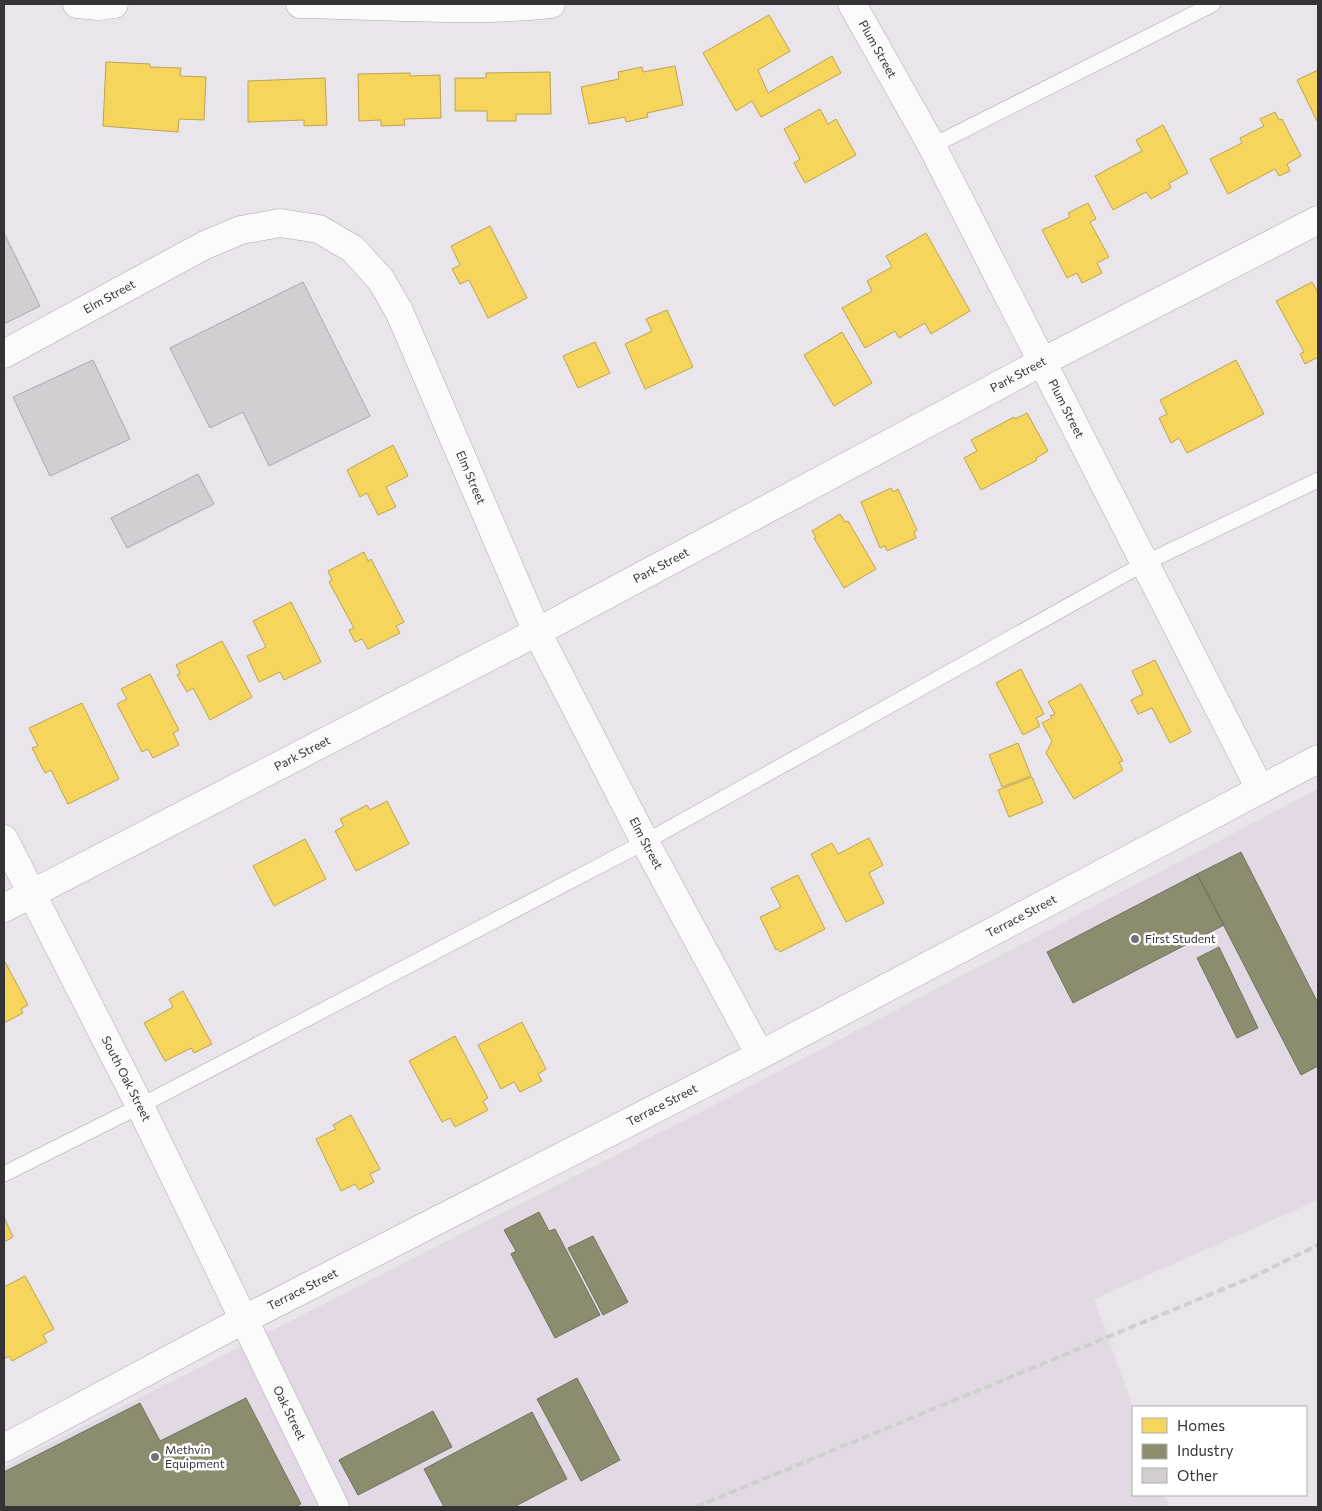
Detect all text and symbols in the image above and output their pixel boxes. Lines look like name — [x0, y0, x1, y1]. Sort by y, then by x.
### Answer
street label: Plum Street — [857, 17, 900, 80]
street label: Elm Street — [81, 276, 137, 316]
street label: Park Street — [987, 353, 1048, 394]
street label: Plum Street — [1046, 377, 1088, 440]
street label: Elm Street — [454, 448, 489, 506]
street label: Park Street — [630, 544, 691, 585]
street label: Park Street — [271, 732, 332, 773]
street label: Elm Street — [627, 814, 666, 871]
street label: Terrace Street — [983, 891, 1058, 940]
place label: First Student — [1145, 931, 1216, 945]
marker: First Student — [1129, 933, 1141, 945]
street label: South Oak Street — [99, 1033, 154, 1123]
street label: Terrace Street — [624, 1080, 699, 1128]
street label: Terrace Street — [264, 1265, 340, 1312]
street label: Oak Street — [271, 1383, 309, 1442]
legend — [1132, 1406, 1307, 1496]
text: Homes — [1177, 1416, 1225, 1434]
text: Industry — [1177, 1441, 1234, 1459]
place label: Methvin Equipment — [165, 1442, 225, 1470]
marker: Methvin Equipment — [149, 1451, 161, 1463]
text: Other — [1177, 1466, 1218, 1484]

